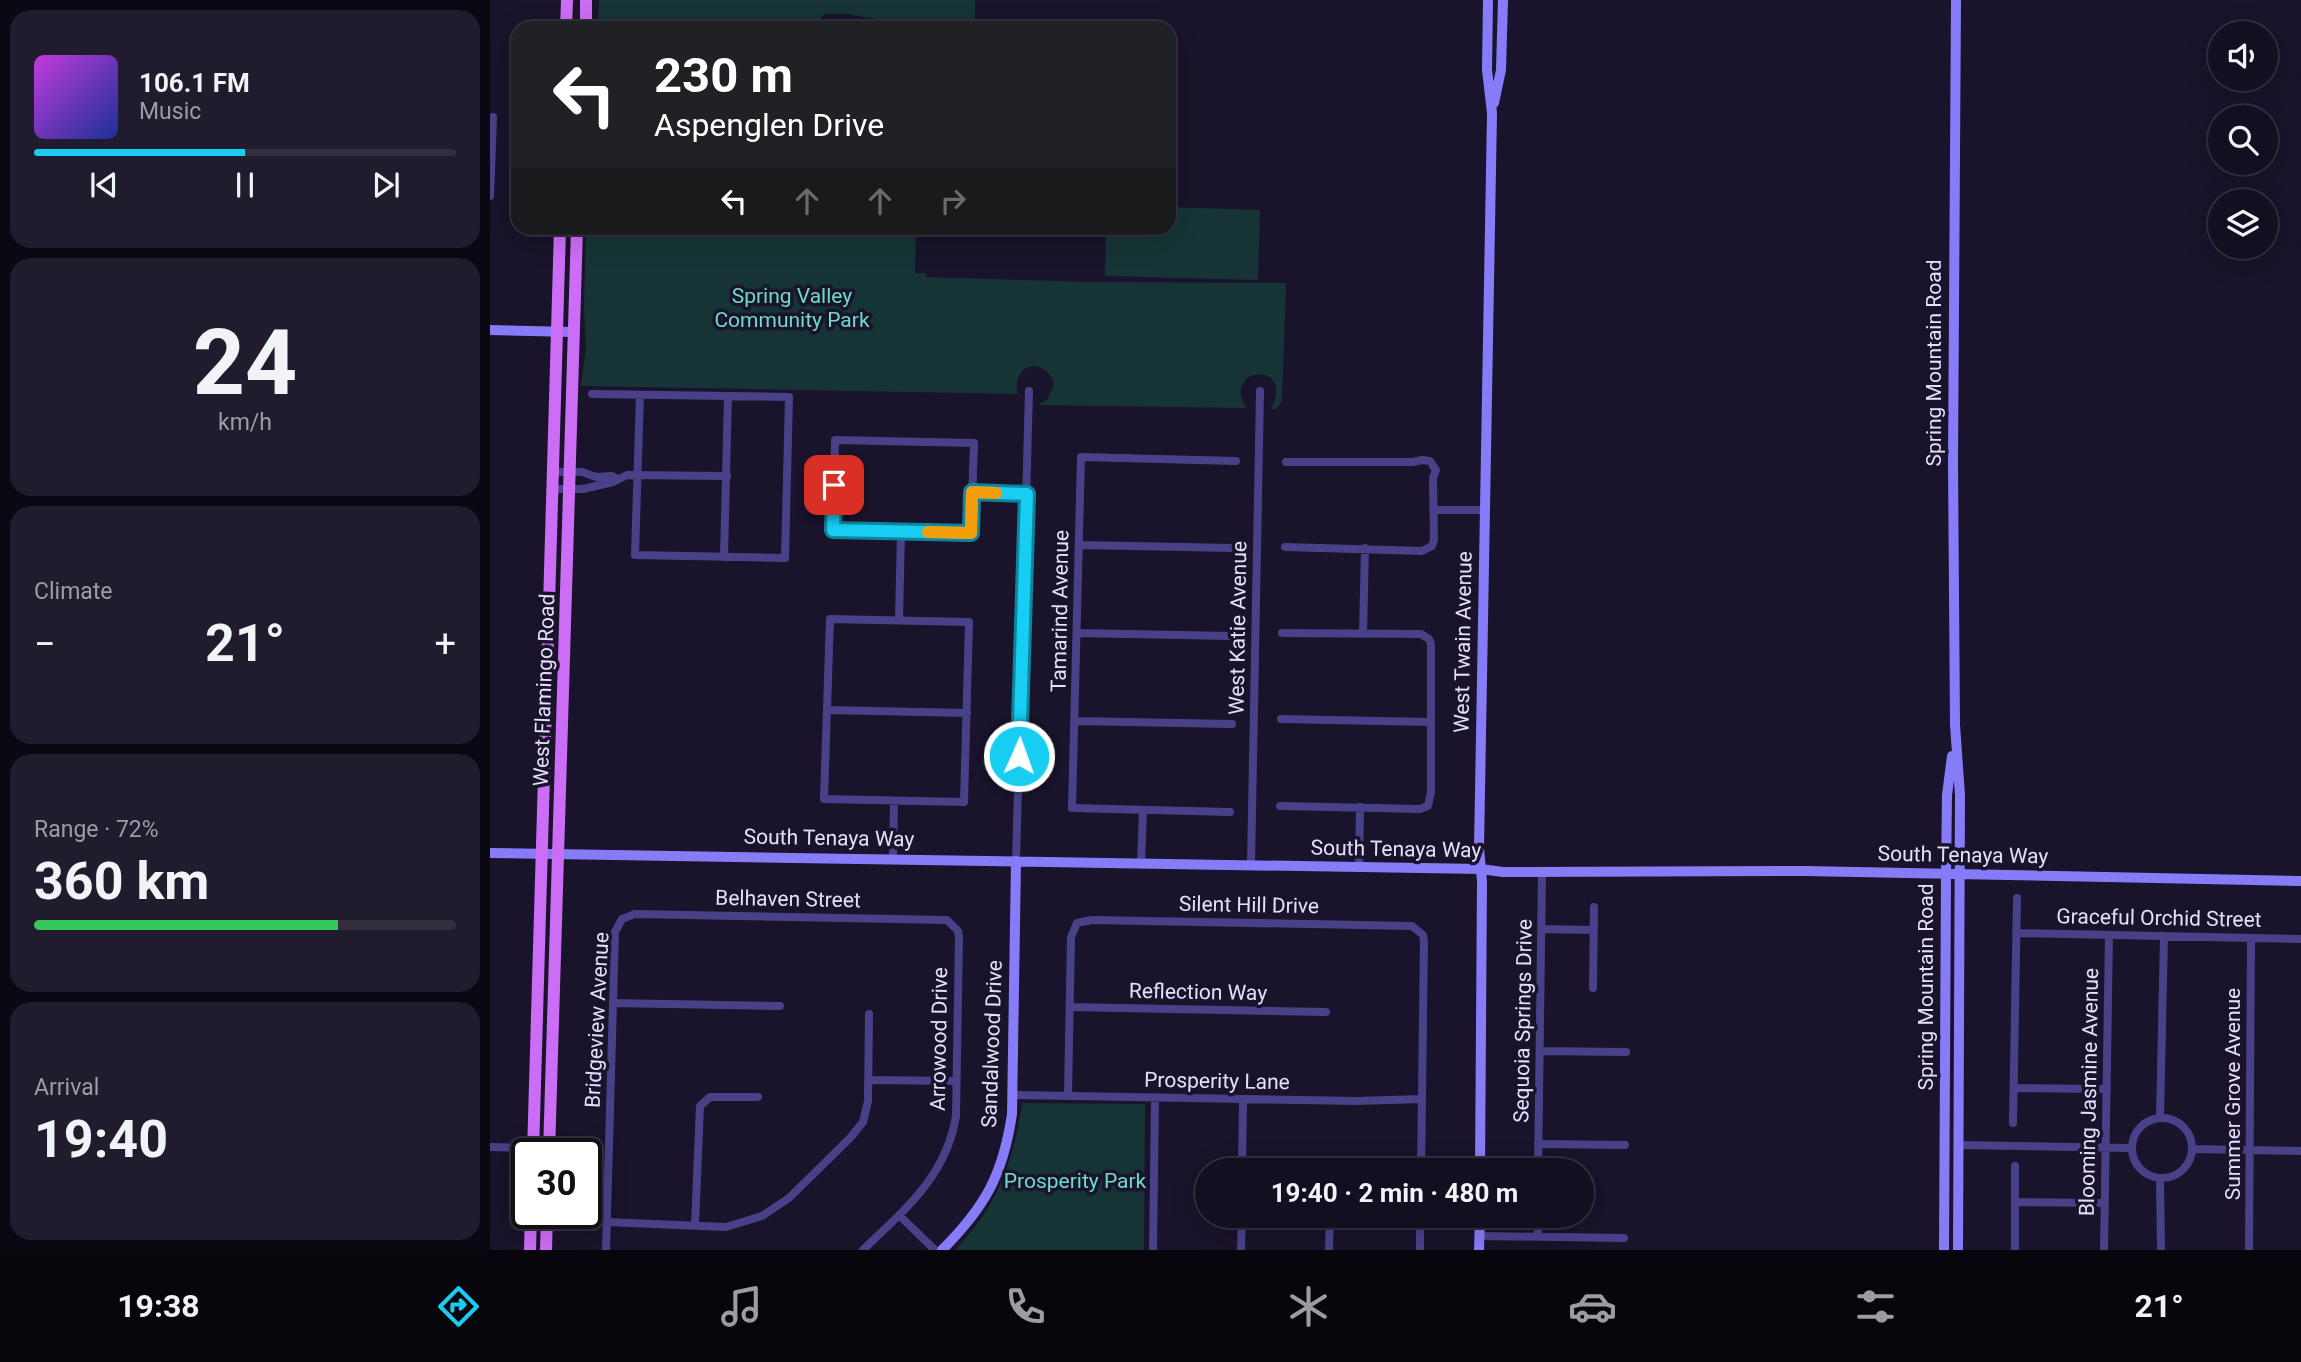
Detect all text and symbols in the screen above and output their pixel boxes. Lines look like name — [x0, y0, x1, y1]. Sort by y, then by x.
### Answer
map controls — [2208, 21, 2278, 259]
button: sound — [2208, 21, 2278, 91]
text: 230 m — [654, 47, 793, 104]
icon: left — [539, 49, 630, 140]
text: 106.1 FM — [139, 68, 250, 98]
text: Music — [139, 98, 201, 125]
button: search — [2208, 105, 2278, 175]
text: Aspenglen Drive — [654, 106, 884, 144]
icon: previous — [85, 166, 123, 204]
icon: pause — [226, 166, 264, 204]
icon: next — [367, 166, 405, 204]
icon: left — [715, 182, 753, 220]
icon: ahead — [788, 182, 826, 220]
icon: ahead — [861, 182, 899, 220]
icon: right — [934, 182, 972, 220]
button: layers — [2208, 189, 2278, 259]
street label: Spring Mountain Road — [1922, 260, 1946, 466]
park label: Spring Valley Community Park — [714, 284, 870, 332]
text: 24 — [193, 310, 297, 416]
text: km/h — [218, 409, 272, 436]
pin — [804, 455, 864, 515]
icon: arrive — [815, 466, 853, 504]
street label: Tamarind Avenue — [1047, 530, 1073, 692]
street label: West Katie Avenue — [1224, 541, 1252, 715]
street label: West Twain Avenue — [1449, 551, 1477, 733]
text: Climate — [34, 578, 113, 605]
street label: West Flamingo Road — [529, 593, 559, 787]
text: 21° — [205, 613, 285, 674]
text: − — [34, 622, 56, 666]
text: + — [434, 622, 456, 666]
position arrow — [982, 719, 1056, 793]
text: Range · 72% — [34, 816, 159, 843]
street label: South Tenaya Way — [743, 825, 915, 851]
street label: South Tenaya Way — [1310, 836, 1482, 862]
street label: South Tenaya Way — [1877, 842, 2049, 868]
text: 360 km — [34, 851, 209, 912]
street label: Spring Mountain Road — [1914, 884, 1938, 1090]
street label: Belhaven Street — [715, 886, 861, 912]
street label: Silent Hill Drive — [1179, 892, 1319, 918]
street label: Graceful Orchid Street — [2056, 904, 2262, 932]
street label: Sequoia Springs Drive — [1509, 919, 1537, 1123]
street label: Bridgeview Avenue — [580, 931, 614, 1109]
street label: Sandalwood Drive — [977, 960, 1007, 1128]
street label: Arrowood Drive — [926, 967, 952, 1111]
street label: Blooming Jasmine Avenue — [2075, 968, 2103, 1216]
street label: Reflection Way — [1129, 979, 1267, 1005]
street label: Summer Grove Avenue — [2221, 988, 2245, 1200]
street label: Prosperity Lane — [1144, 1068, 1290, 1094]
text: Arrival — [34, 1074, 99, 1101]
text: 19:40 — [34, 1109, 168, 1170]
speed limit sign: 30 — [511, 1138, 602, 1229]
park label: Prosperity Park — [1004, 1169, 1147, 1193]
text: 19:40 · 2 min · 480 m — [1271, 1178, 1518, 1208]
icon: directions — [434, 1282, 483, 1331]
icon: music — [717, 1282, 766, 1331]
icon: phone — [1001, 1282, 1050, 1331]
icon: climate — [1284, 1282, 1333, 1331]
icon: car — [1568, 1282, 1617, 1331]
icon: filters — [1851, 1282, 1900, 1331]
text: 19:38 — [117, 1287, 200, 1325]
text: 21° — [2135, 1287, 2184, 1325]

